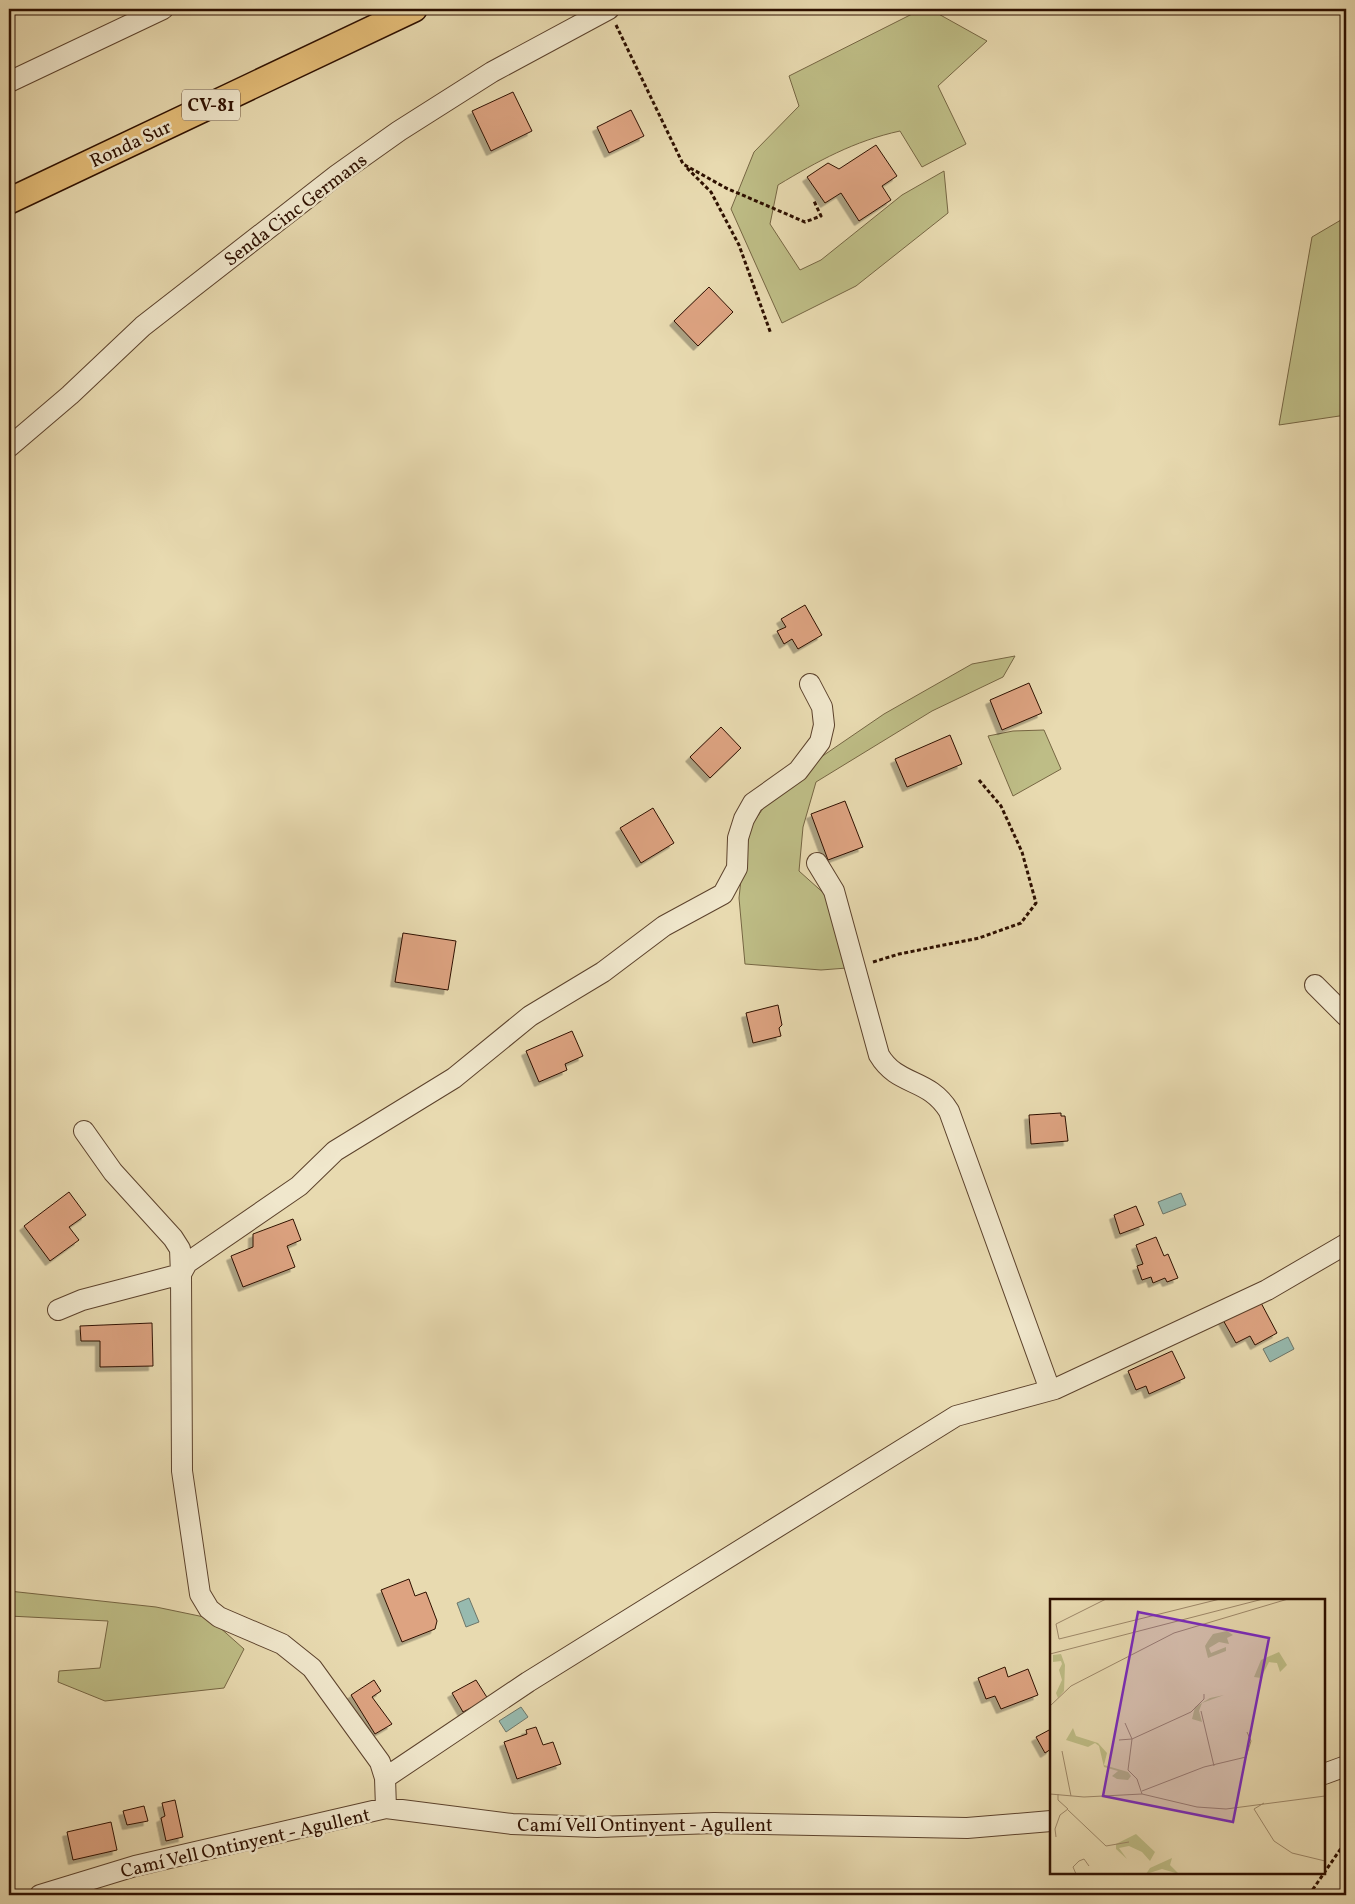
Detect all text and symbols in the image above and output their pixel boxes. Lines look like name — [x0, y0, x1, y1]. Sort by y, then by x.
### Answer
road number: CV-81 — [182, 90, 240, 120]
street label: Ronda Sur — [86, 115, 176, 175]
street label: Senda Cinc Germans — [219, 148, 373, 273]
inset map — [1050, 1599, 1325, 1874]
street label: Camí Vell Ontinyent - Agullent — [118, 1802, 373, 1885]
street label: Camí Vell Ontinyent - Agullent — [517, 1813, 773, 1839]

